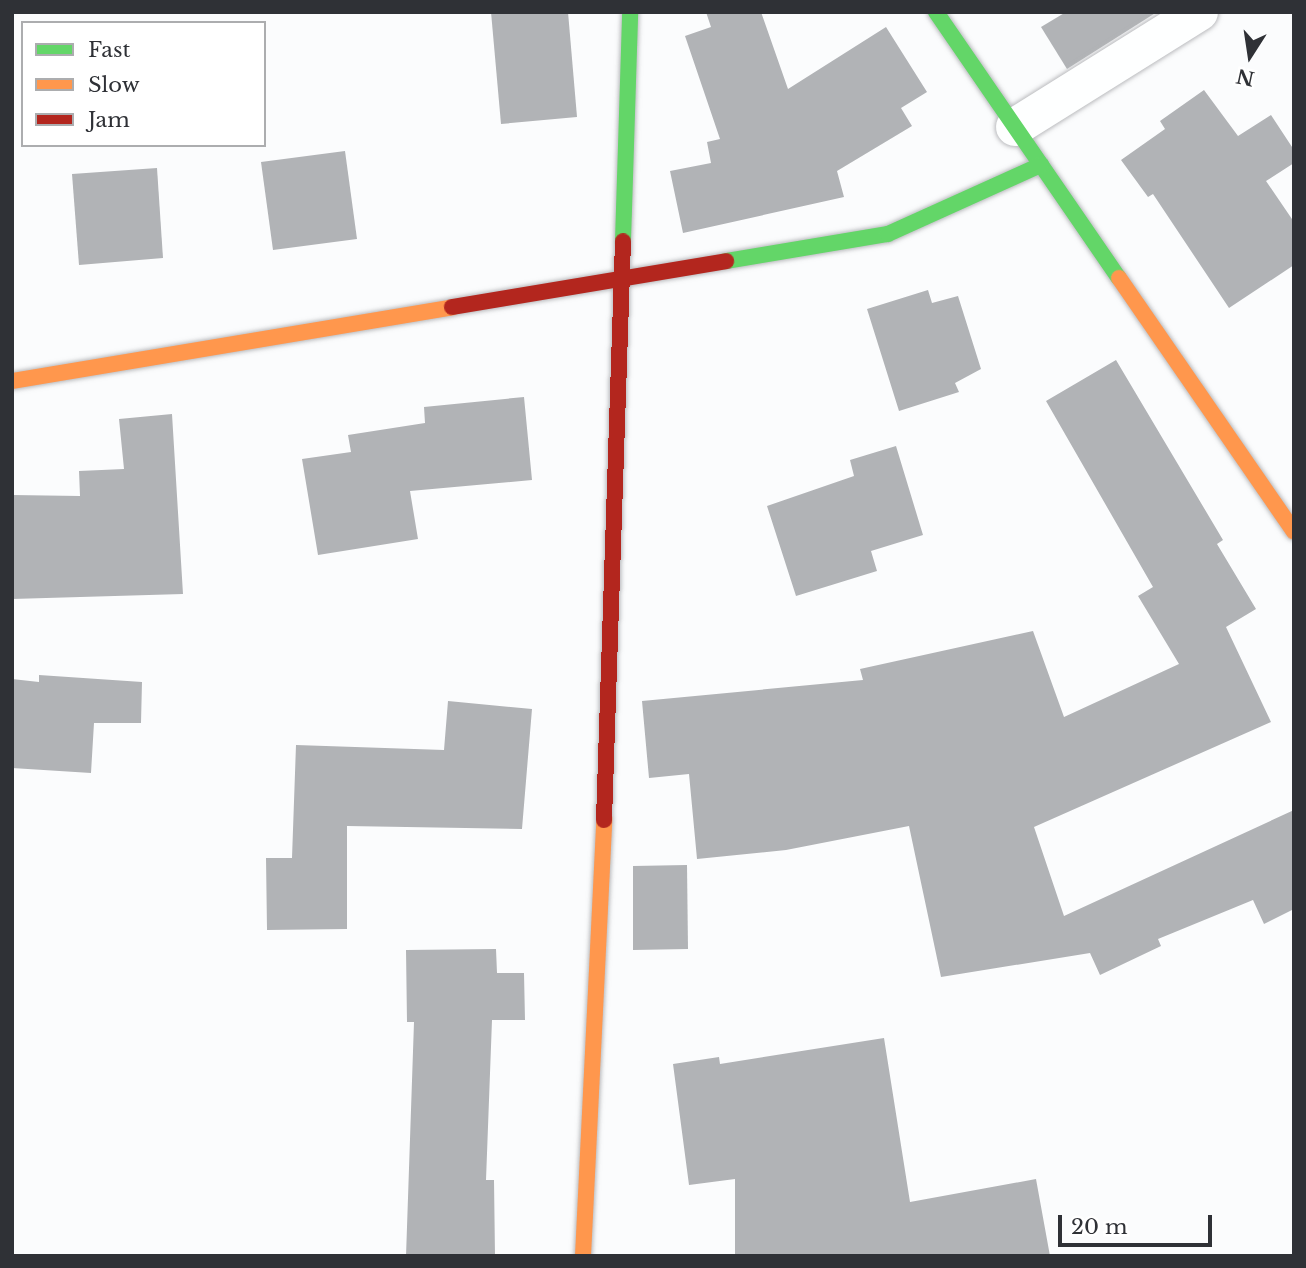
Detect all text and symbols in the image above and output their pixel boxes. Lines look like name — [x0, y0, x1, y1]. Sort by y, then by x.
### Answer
legend — [21, 21, 266, 147]
north arrow — [1215, 21, 1285, 91]
text: Fast — [88, 37, 130, 63]
text: N — [1234, 64, 1257, 90]
text: Slow — [88, 72, 140, 98]
text: Jam — [88, 107, 130, 133]
scale bar — [1061, 1202, 1215, 1246]
text: 20 m — [1071, 1214, 1128, 1240]

